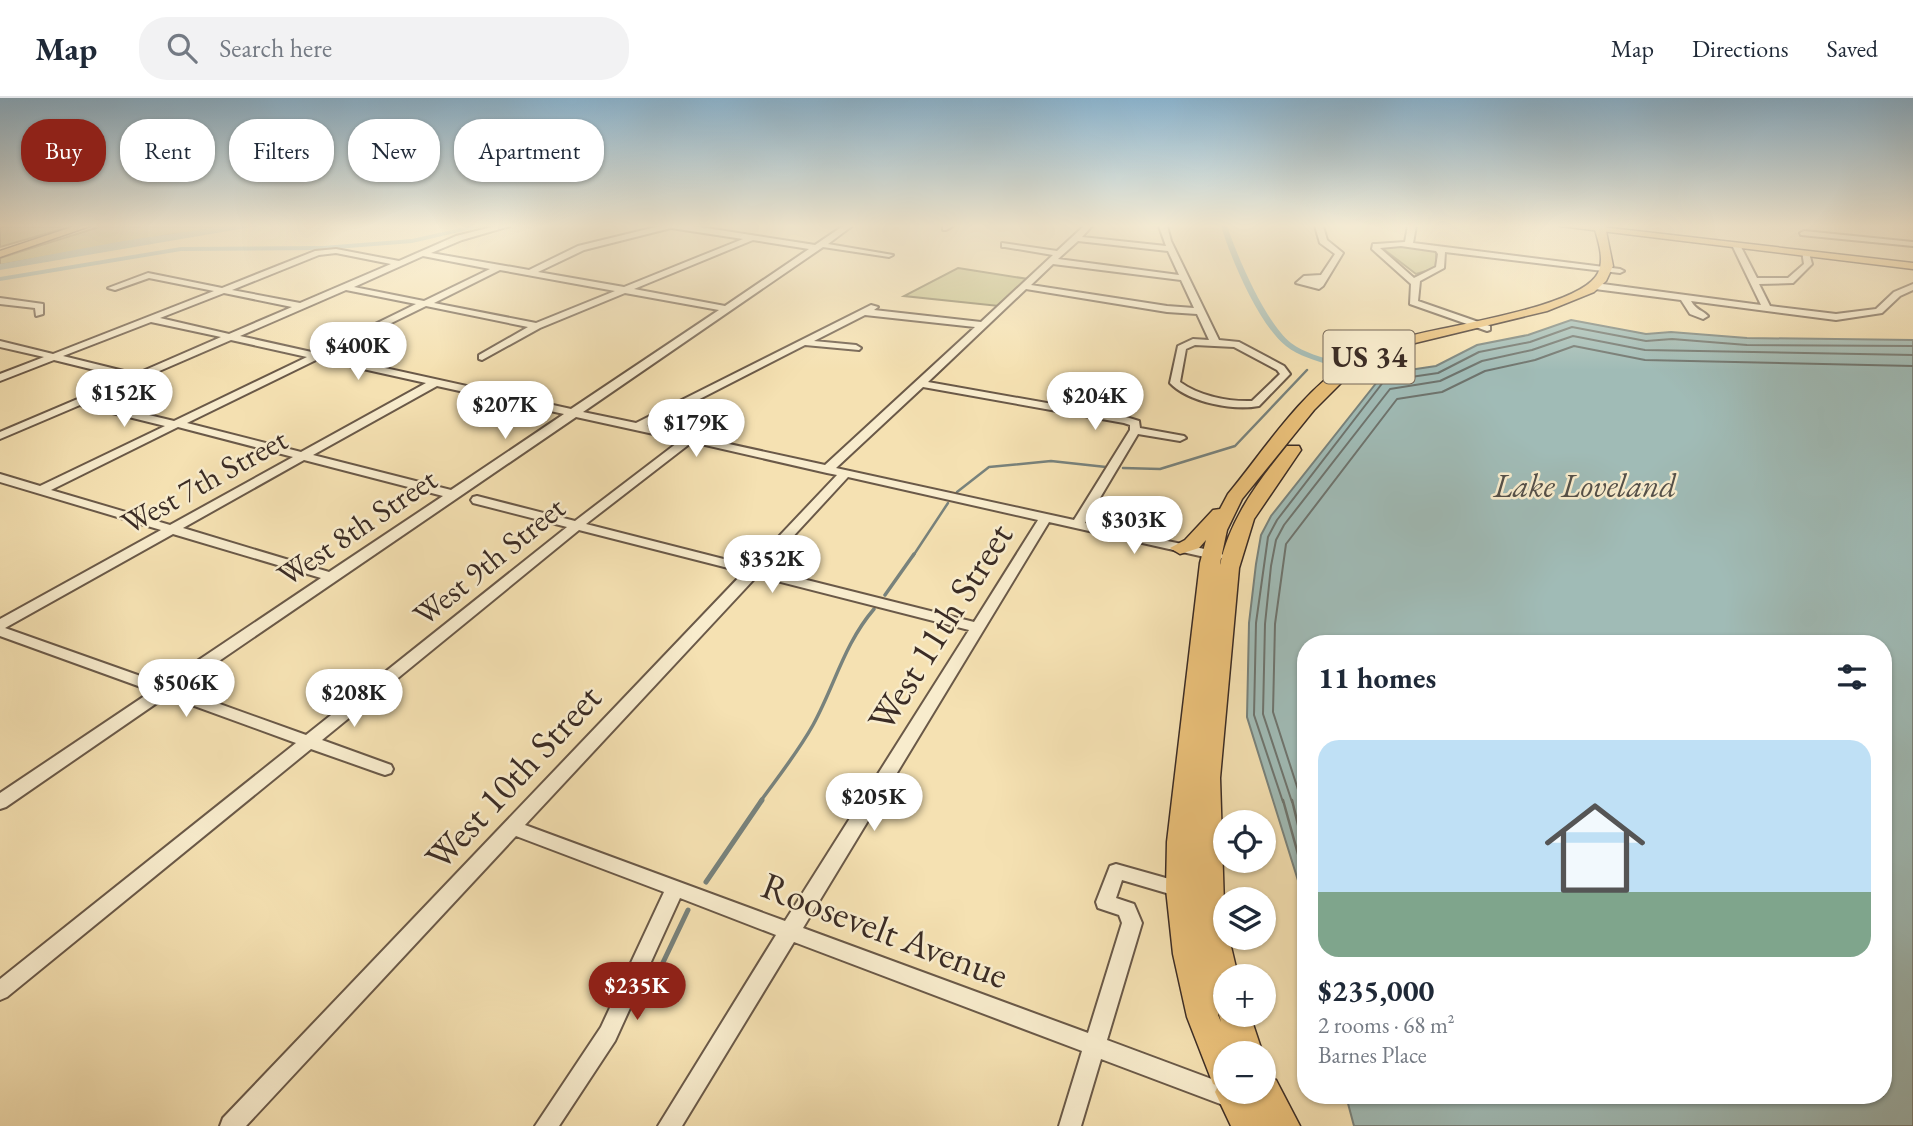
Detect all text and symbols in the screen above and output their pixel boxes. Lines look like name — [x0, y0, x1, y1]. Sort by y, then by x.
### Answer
search box — [139, 17, 629, 80]
text: Map — [35, 27, 97, 70]
icon: search — [163, 29, 201, 67]
text: Search here — [219, 31, 332, 65]
text: Map — [1611, 33, 1654, 64]
text: Directions — [1692, 33, 1789, 64]
text: Saved — [1827, 33, 1878, 64]
chip: Buy — [21, 119, 106, 182]
chip: Rent — [120, 119, 215, 182]
chip: Filters — [229, 119, 334, 182]
chip: New — [348, 119, 440, 182]
chip: Apartment — [454, 119, 604, 182]
pin: $400K — [309, 322, 407, 382]
text: $400K — [326, 330, 390, 360]
road number: US 34 — [1324, 330, 1414, 384]
pin: $152K — [75, 370, 173, 429]
pin: $204K — [1046, 372, 1144, 432]
text: $152K — [92, 377, 156, 407]
text: $204K — [1063, 380, 1127, 410]
pin: $207K — [456, 382, 554, 441]
text: $207K — [473, 389, 537, 419]
pin: $179K — [647, 400, 745, 459]
text: $179K — [664, 407, 728, 437]
street label: West 7th Street — [113, 418, 295, 544]
street label: West 8th Street — [269, 458, 445, 596]
water label: Lake Loveland — [1493, 464, 1677, 507]
street label: West 9th Street — [404, 487, 574, 635]
pin: $303K — [1085, 496, 1183, 556]
text: $303K — [1102, 504, 1166, 534]
street label: West 11th Street — [856, 513, 1023, 740]
pin: $352K — [723, 536, 821, 595]
text: $352K — [740, 543, 804, 573]
text: 11 homes — [1318, 658, 1436, 697]
icon: filters — [1833, 658, 1871, 696]
pin: $506K — [137, 660, 235, 719]
text: $506K — [154, 667, 218, 697]
pin: $208K — [305, 670, 403, 729]
street label: West 10th Street — [414, 673, 611, 880]
text: $208K — [322, 677, 386, 707]
pin: $205K — [825, 774, 923, 833]
text: $205K — [842, 781, 906, 811]
icon: home — [1532, 785, 1658, 911]
map controls — [1213, 810, 1276, 1104]
button: locate — [1213, 810, 1276, 873]
street label: Roosevelt Avenue — [755, 860, 1015, 999]
button: layers — [1213, 887, 1276, 950]
pin: $235K — [588, 962, 686, 1022]
button: + — [1213, 964, 1276, 1027]
text: $235K — [605, 970, 669, 1000]
text: $235,000 — [1318, 971, 1434, 1010]
text: 2 rooms · 68 m² — [1318, 1010, 1455, 1040]
text: Barnes Place — [1318, 1040, 1427, 1070]
button: − — [1213, 1041, 1276, 1104]

